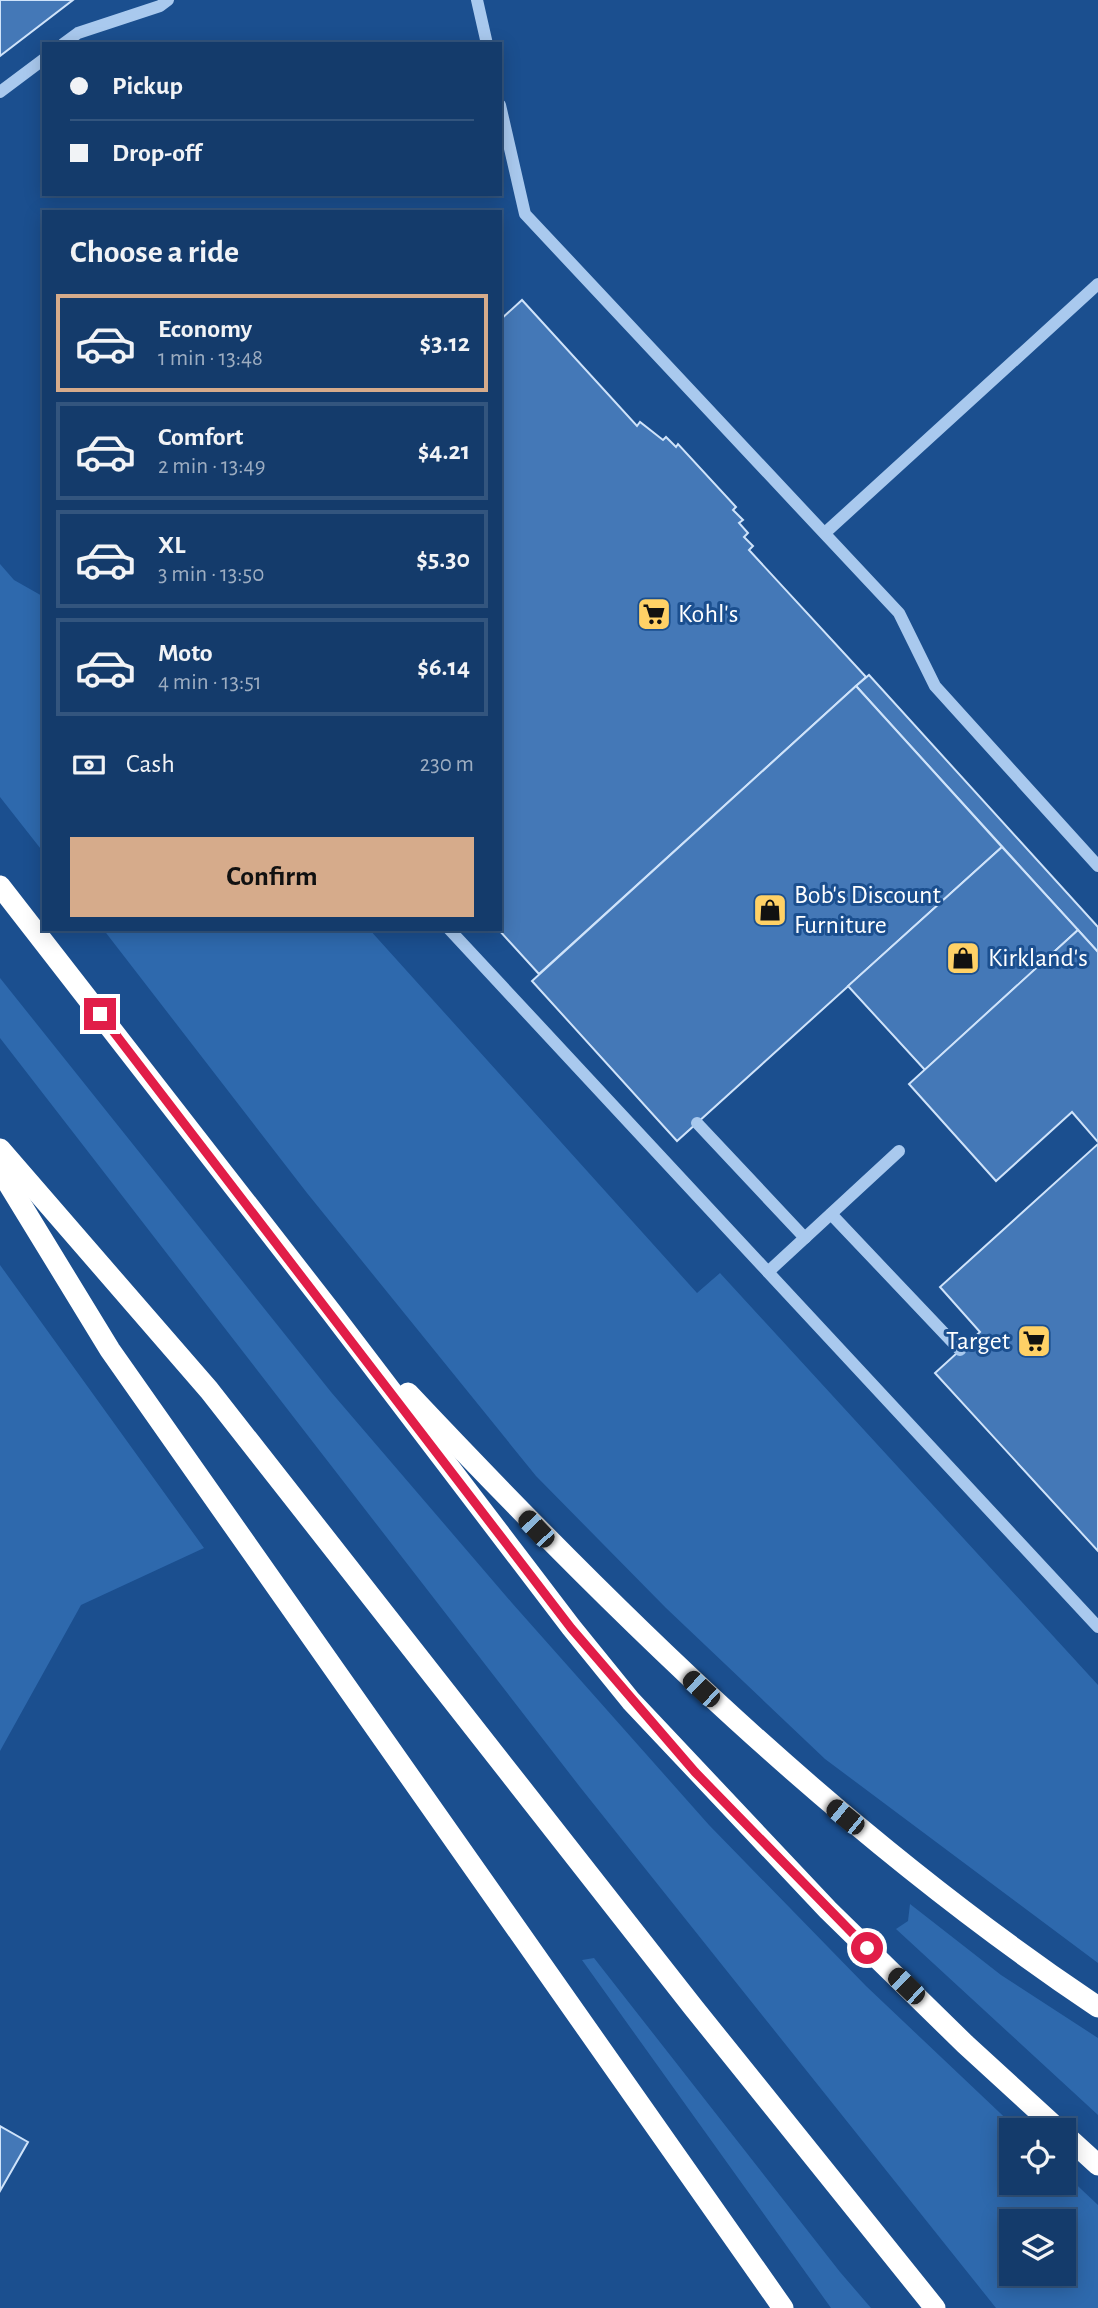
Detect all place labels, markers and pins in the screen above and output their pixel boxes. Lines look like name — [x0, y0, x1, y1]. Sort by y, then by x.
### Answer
supermarket icon: Kohl's — [635, 595, 673, 633]
place label: Kohl's — [678, 601, 738, 627]
place label: Bob's Discount Furniture — [794, 882, 941, 938]
shop icon: Bob's Discount Furniture — [751, 891, 789, 929]
shop icon: Kirkland's — [944, 939, 982, 977]
place label: Kirkland's — [988, 945, 1088, 971]
supermarket icon: Target — [1015, 1322, 1053, 1360]
place label: Target — [946, 1328, 1010, 1354]

